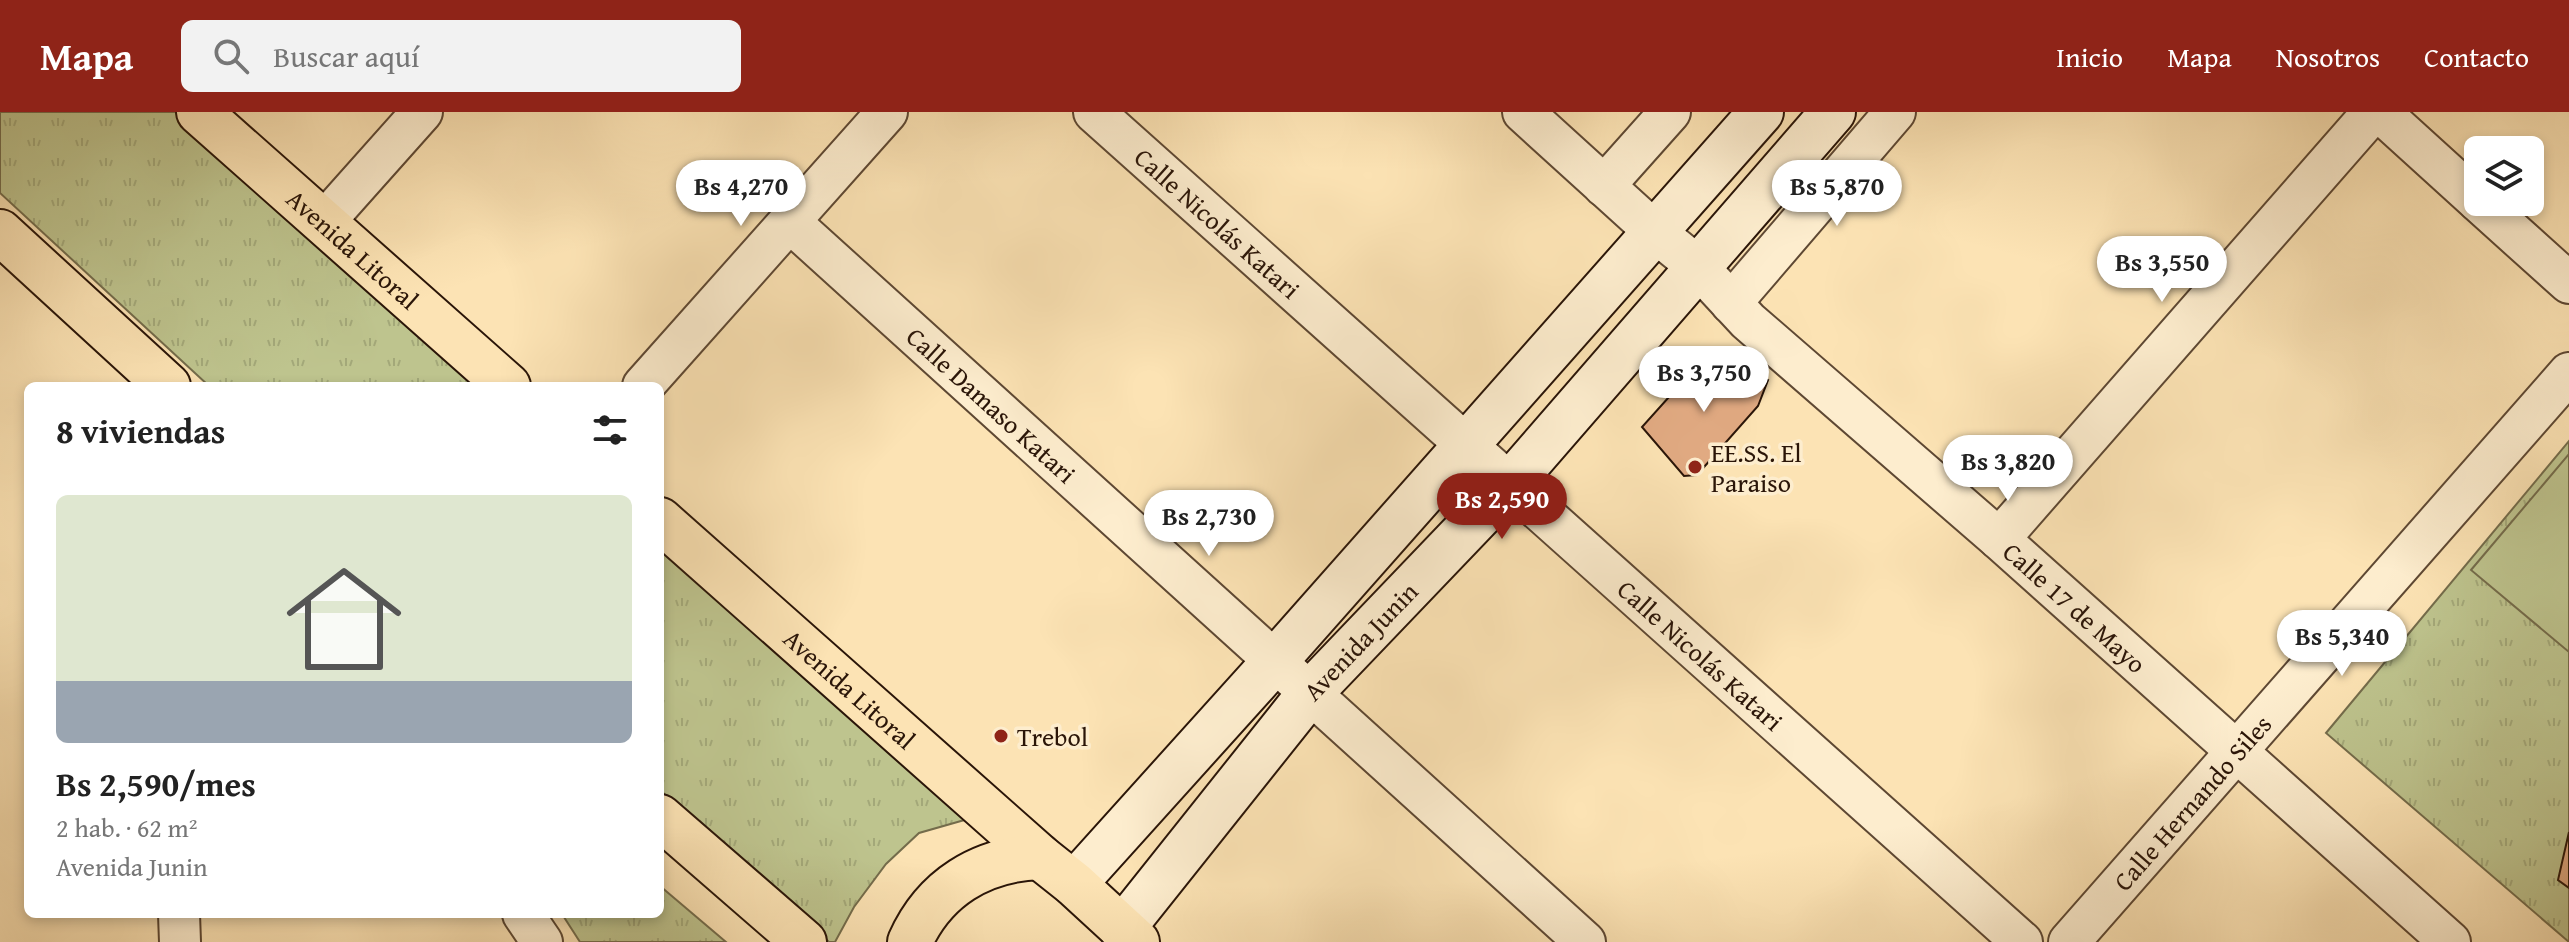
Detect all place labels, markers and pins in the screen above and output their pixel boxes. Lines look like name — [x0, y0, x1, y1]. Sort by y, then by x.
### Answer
pin: Bs 4,270 — [658, 160, 824, 228]
pin: Bs 5,870 — [1754, 160, 1920, 228]
pin: Bs 3,550 — [2079, 236, 2245, 304]
pin: Bs 3,750 — [1621, 346, 1787, 414]
place label: EE.SS. El Paraiso — [1711, 433, 1802, 502]
pin: Bs 3,820 — [1925, 435, 2091, 503]
marker: EE.SS. El Paraiso — [1686, 458, 1704, 476]
pin: Bs 2,590 — [1419, 473, 1585, 541]
pin: Bs 2,730 — [1126, 490, 1292, 558]
pin: Bs 5,340 — [2259, 610, 2425, 678]
place label: Trebol — [1017, 717, 1088, 756]
marker: Trebol — [992, 727, 1010, 745]

